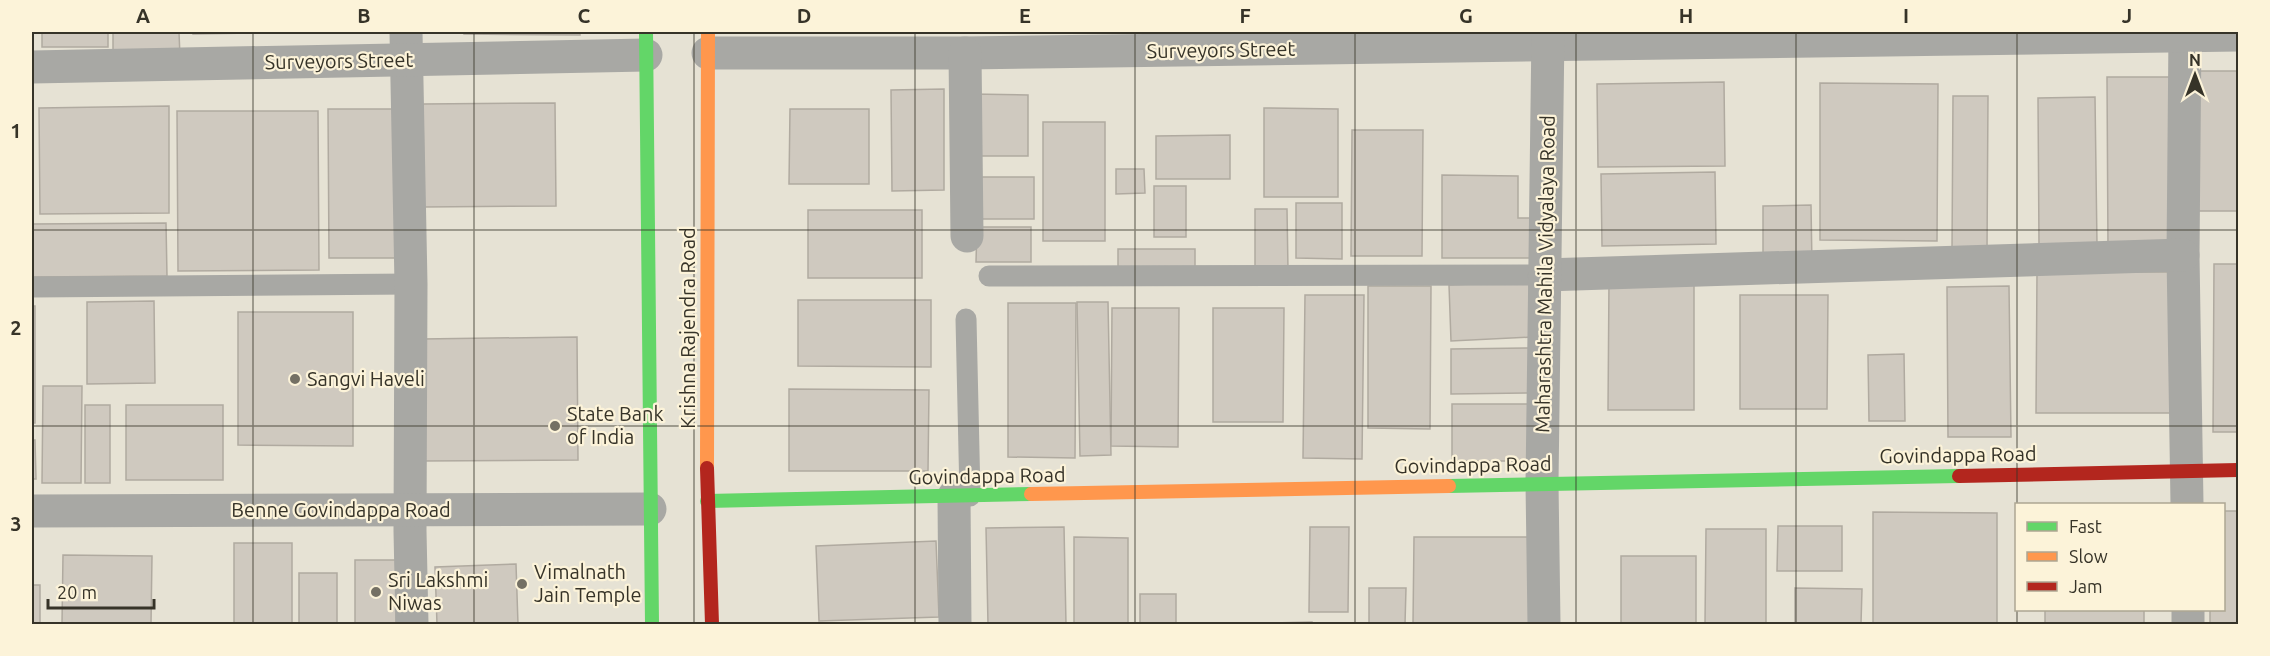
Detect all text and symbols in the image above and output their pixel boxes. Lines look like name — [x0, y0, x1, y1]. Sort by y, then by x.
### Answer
text: A — [136, 4, 150, 27]
text: B — [357, 4, 371, 27]
text: C — [578, 4, 591, 27]
text: D — [797, 4, 811, 27]
text: E — [1019, 4, 1031, 27]
text: F — [1239, 4, 1251, 27]
text: G — [1459, 4, 1473, 27]
text: H — [1679, 4, 1693, 27]
text: I — [1903, 4, 1909, 27]
text: J — [2122, 4, 2132, 27]
street label: Surveyors Street — [1146, 37, 1296, 62]
north arrow — [2165, 45, 2225, 105]
street label: Surveyors Street — [264, 48, 414, 73]
text: N — [2189, 51, 2201, 69]
street label: Maharashtra Mahila Vidyalaya Road — [1530, 115, 1559, 433]
text: 1 — [10, 119, 22, 142]
street label: Krishna Rajendra Road — [676, 227, 699, 429]
text: 2 — [10, 316, 22, 339]
place label: Sangvi Haveli — [307, 367, 425, 390]
marker: Sangvi Haveli — [288, 372, 302, 386]
place label: State Bank of India — [567, 402, 664, 448]
marker: State Bank of India — [548, 419, 562, 433]
street label: Govindappa Road — [1879, 442, 2037, 467]
street label: Govindappa Road — [1394, 452, 1552, 477]
street label: Govindappa Road — [908, 463, 1066, 488]
street label: Benne Govindappa Road — [231, 498, 451, 521]
legend — [2015, 503, 2225, 611]
text: 3 — [10, 512, 22, 535]
text: Fast — [2069, 516, 2102, 536]
text: Slow — [2069, 546, 2108, 566]
place label: Vimalnath Jain Temple — [534, 560, 641, 606]
place label: Sri Lakshmi Niwas — [388, 568, 488, 614]
scale bar — [48, 572, 154, 610]
text: Jam — [2069, 576, 2103, 596]
marker: Vimalnath Jain Temple — [515, 577, 529, 591]
text: 20 m — [57, 582, 97, 602]
marker: Sri Lakshmi Niwas — [369, 585, 383, 599]

